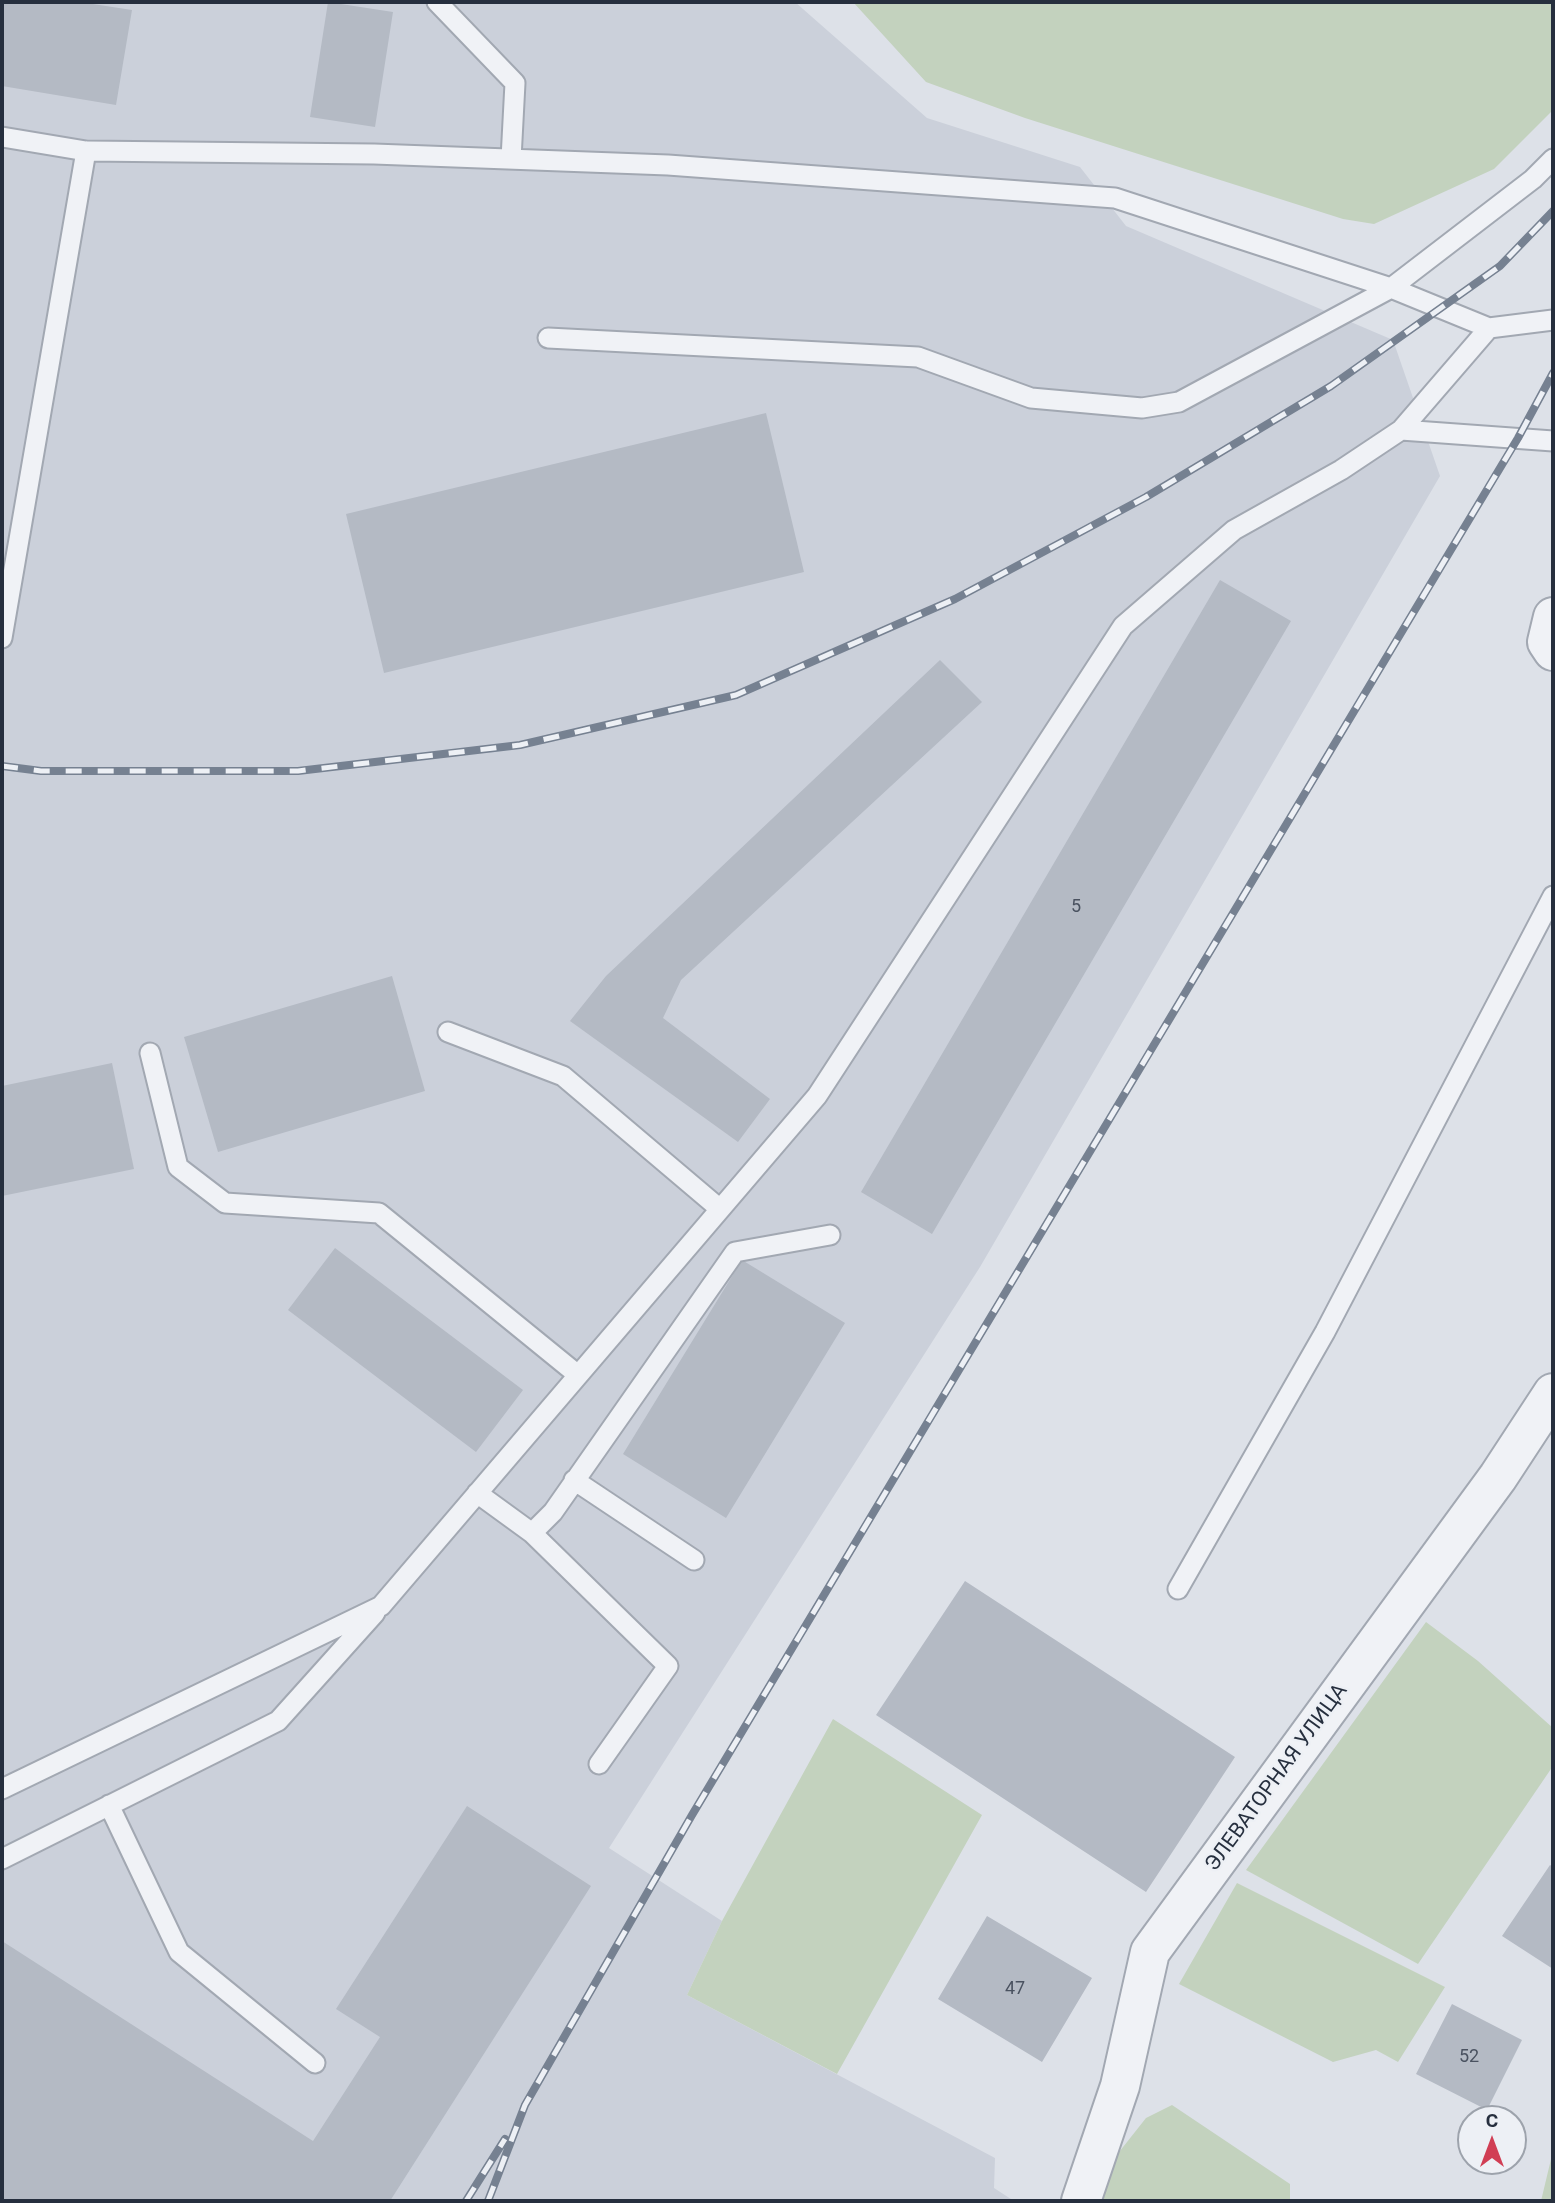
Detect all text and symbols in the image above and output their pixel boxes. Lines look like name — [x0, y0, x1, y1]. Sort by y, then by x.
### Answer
house number: 5 — [1071, 896, 1081, 918]
street label: ЭЛЕВАТОРНАЯ УЛИЦА — [1201, 1679, 1353, 1877]
house number: 47 — [1005, 1978, 1025, 2000]
house number: 52 — [1459, 2046, 1479, 2068]
north arrow — [1457, 2105, 1527, 2175]
text: С — [1486, 2109, 1498, 2132]

